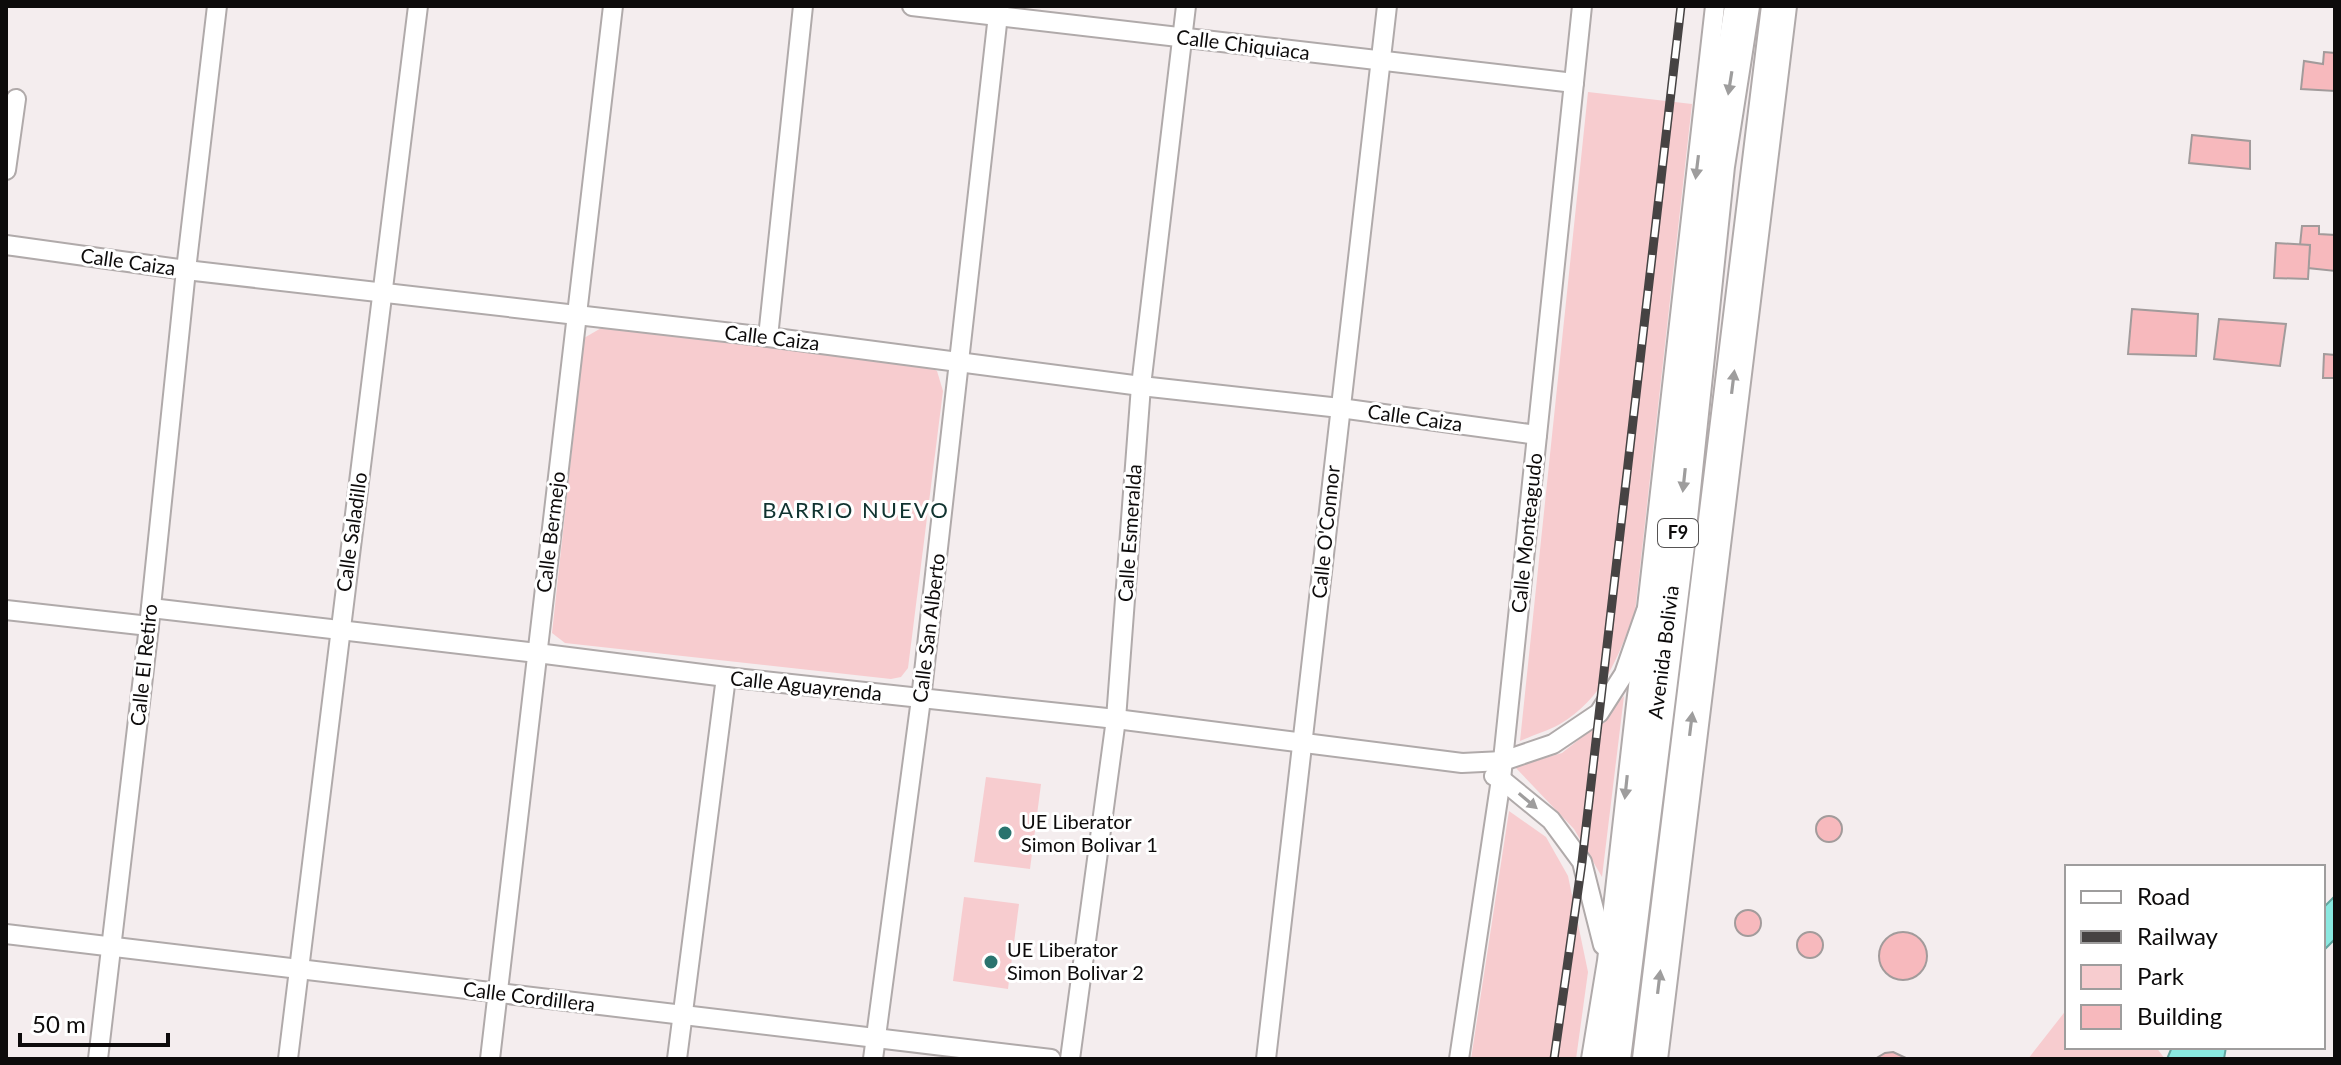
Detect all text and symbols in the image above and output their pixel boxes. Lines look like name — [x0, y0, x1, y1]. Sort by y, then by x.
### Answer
street label: Calle Chiquiaca — [1175, 24, 1311, 64]
one-way arrow — [1723, 71, 1736, 96]
one-way arrow — [1690, 155, 1703, 180]
street label: Calle Caiza — [79, 242, 177, 280]
street label: Calle Caiza — [723, 319, 821, 355]
one-way arrow — [1727, 369, 1740, 394]
street label: Calle Caiza — [1366, 398, 1464, 436]
street label: Calle Monteagudo — [1506, 452, 1546, 614]
street label: Calle Esmeralda — [1112, 463, 1146, 603]
street label: Calle O'Connor — [1306, 463, 1344, 600]
one-way arrow — [1677, 468, 1690, 493]
street label: Calle Bermejo — [531, 470, 569, 594]
street label: Calle Saladillo — [331, 471, 371, 593]
district label: BARRIO NUEVO — [762, 496, 950, 523]
road number: F9 — [1658, 519, 1698, 547]
street label: Calle San Alberto — [907, 552, 949, 704]
street label: Avenida Bolivia — [1642, 584, 1683, 720]
street label: Calle El Retiro — [125, 603, 161, 727]
street label: Calle Aguayrenda — [729, 665, 883, 705]
one-way arrow — [1685, 711, 1698, 736]
one-way arrow — [1620, 775, 1633, 800]
one-way arrow — [1518, 792, 1538, 809]
place label: UE Liberator Simon Bolivar 1 — [1021, 809, 1158, 856]
marker: UE Liberator Simon Bolivar 1 — [996, 824, 1014, 842]
legend — [2065, 865, 2325, 1049]
text: Road — [2137, 881, 2190, 910]
text: Railway — [2137, 921, 2219, 950]
place label: UE Liberator Simon Bolivar 2 — [1007, 937, 1144, 984]
marker: UE Liberator Simon Bolivar 2 — [982, 953, 1000, 971]
text: Park — [2137, 961, 2185, 990]
one-way arrow — [1653, 969, 1666, 994]
street label: Calle Cordillera — [462, 976, 597, 1016]
scale bar — [20, 997, 168, 1047]
text: Building — [2137, 1001, 2222, 1030]
text: 50 m — [32, 1009, 86, 1038]

